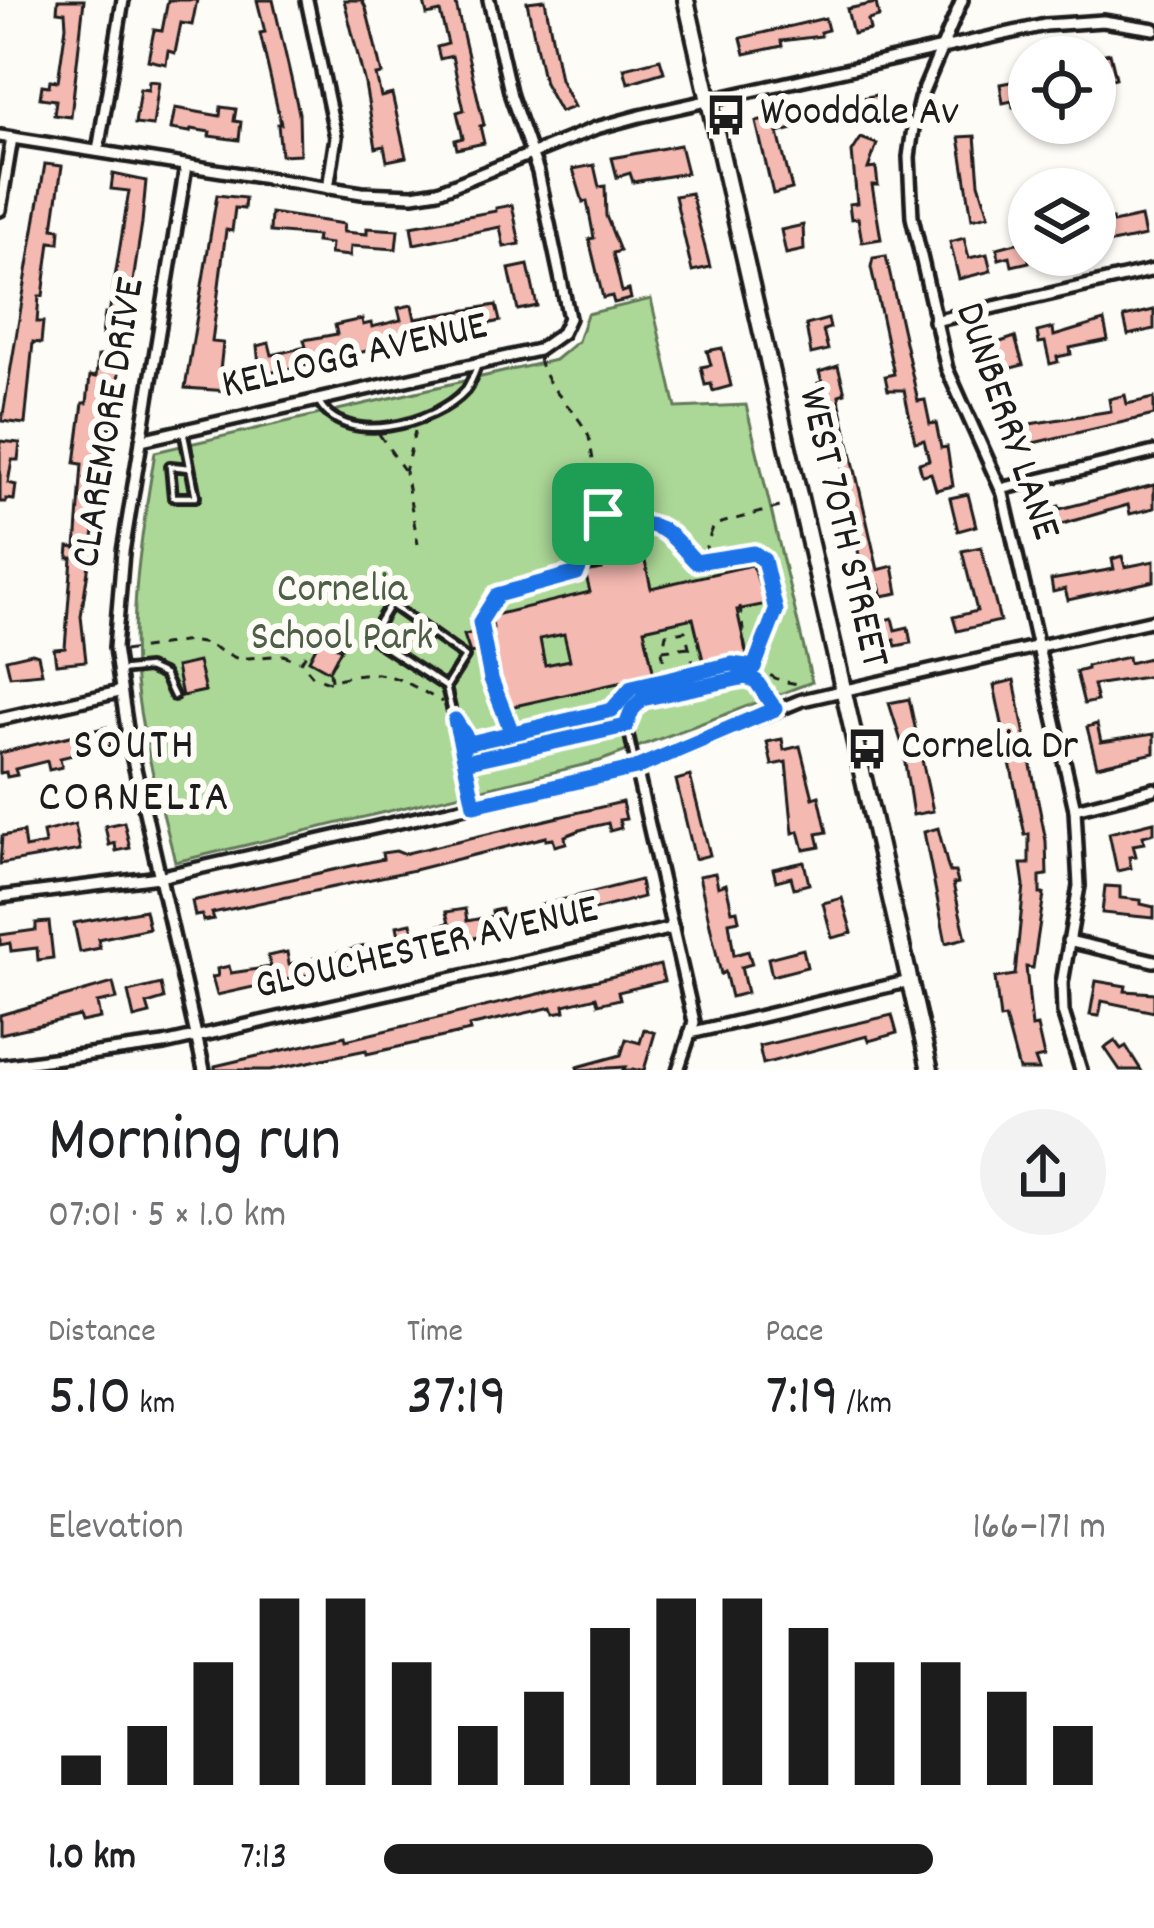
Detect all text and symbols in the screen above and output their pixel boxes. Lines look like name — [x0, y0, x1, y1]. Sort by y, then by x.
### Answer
map controls — [1008, 36, 1116, 276]
button: locate — [1008, 36, 1116, 144]
place label: Wooddale Av — [760, 85, 959, 145]
bus stop icon: Wooddale Av — [703, 92, 749, 138]
button: layers — [1008, 168, 1116, 276]
street label: CLAREMORE DRIVE — [58, 274, 164, 572]
street label: DUNBERRY LANE — [936, 295, 1074, 549]
street label: KELLOGG AVENUE — [216, 298, 494, 418]
street label: WEST 70TH STREET — [780, 382, 902, 674]
pin — [552, 463, 654, 565]
icon: arrive — [570, 481, 636, 547]
park label: Cornelia School Park — [250, 562, 434, 670]
district label: SOUTH CORNELIA — [38, 716, 232, 832]
place label: Cornelia Dr — [901, 719, 1079, 779]
bus stop icon: Cornelia Dr — [844, 726, 890, 772]
street label: GLOUCHESTER AVENUE — [249, 881, 605, 1019]
text: Morning run — [48, 1098, 341, 1192]
button: share — [980, 1109, 1106, 1235]
text: 07:01 · 5 × 1.0 km — [48, 1190, 286, 1245]
text: Distance — [48, 1310, 156, 1357]
text: Time — [407, 1310, 463, 1357]
text: Pace — [765, 1310, 824, 1357]
text: 5.10 — [48, 1357, 132, 1443]
text: 37:19 — [407, 1357, 507, 1443]
text: 7:19 — [765, 1357, 839, 1443]
text: km — [132, 1382, 175, 1429]
text: /km — [839, 1382, 892, 1429]
text: Elevation — [48, 1502, 184, 1557]
text: 166–171 m — [972, 1502, 1106, 1557]
text: 1.0 km — [48, 1832, 136, 1887]
text: 7:13 — [240, 1832, 287, 1887]

